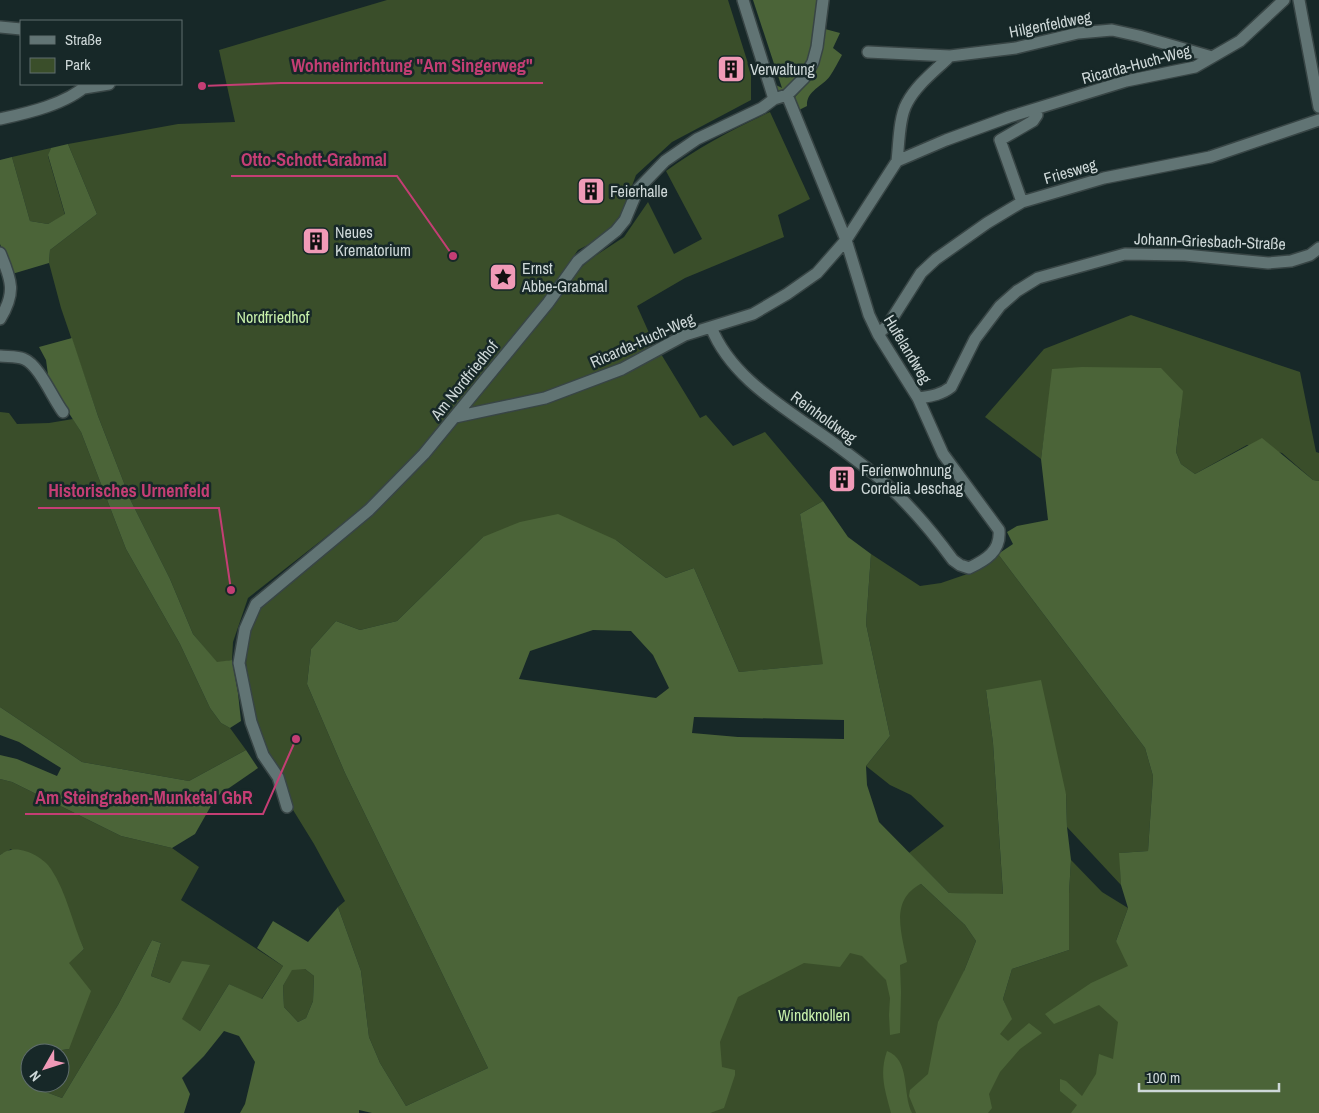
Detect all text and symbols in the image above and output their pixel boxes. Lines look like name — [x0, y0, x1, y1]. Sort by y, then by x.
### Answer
street label: Hilgenfeldweg — [1007, 5, 1094, 43]
legend — [20, 20, 182, 85]
text: Straße — [65, 29, 102, 50]
street label: Ricarda-Huch-Weg — [1079, 39, 1194, 89]
callout: Wohneinrichtung "Am Singerweg" — [281, 50, 543, 83]
text: Wohneinrichtung "Am Singerweg" — [291, 53, 533, 78]
text: Park — [65, 54, 91, 75]
building icon: Verwaltung — [716, 54, 746, 84]
place label: Verwaltung — [750, 58, 816, 80]
callout: Otto-Schott-Grabmal — [231, 143, 397, 176]
text: Otto-Schott-Grabmal — [241, 147, 387, 172]
street label: Friesweg — [1041, 153, 1100, 189]
building icon: Feierhalle — [576, 176, 606, 206]
place label: Feierhalle — [610, 180, 668, 202]
place label: Neues Krematorium — [335, 221, 411, 261]
building icon: Neues Krematorium — [301, 226, 331, 256]
street label: Johann-Griesbach-Straße — [1134, 227, 1286, 255]
place label: Ernst Abbe-Grabmal — [521, 257, 607, 297]
place icon: Ernst Abbe-Grabmal — [488, 262, 518, 292]
park label: Nordfriedhof — [237, 306, 310, 328]
street label: Ricarda-Huch-Weg — [586, 307, 698, 373]
street label: Hufelandweg — [879, 311, 938, 388]
street label: Am Nordfriedhof — [425, 335, 503, 425]
street label: Reinholdweg — [787, 386, 862, 449]
place label: Ferienwohnung Cordelia Jeschag — [861, 459, 964, 499]
building icon: Ferienwohnung Cordelia Jeschag — [827, 464, 857, 494]
callout: Historisches Urnenfeld — [38, 475, 219, 508]
text: Historisches Urnenfeld — [48, 478, 210, 503]
callout: Am Steingraben-Munketal GbR — [25, 781, 263, 814]
text: Am Steingraben-Munketal GbR — [35, 785, 253, 810]
park label: Windknollen — [778, 1004, 850, 1026]
north arrow — [20, 1043, 70, 1093]
scale bar — [1139, 1060, 1279, 1092]
text: N — [25, 1067, 45, 1085]
text: 100 m — [1146, 1067, 1180, 1088]

